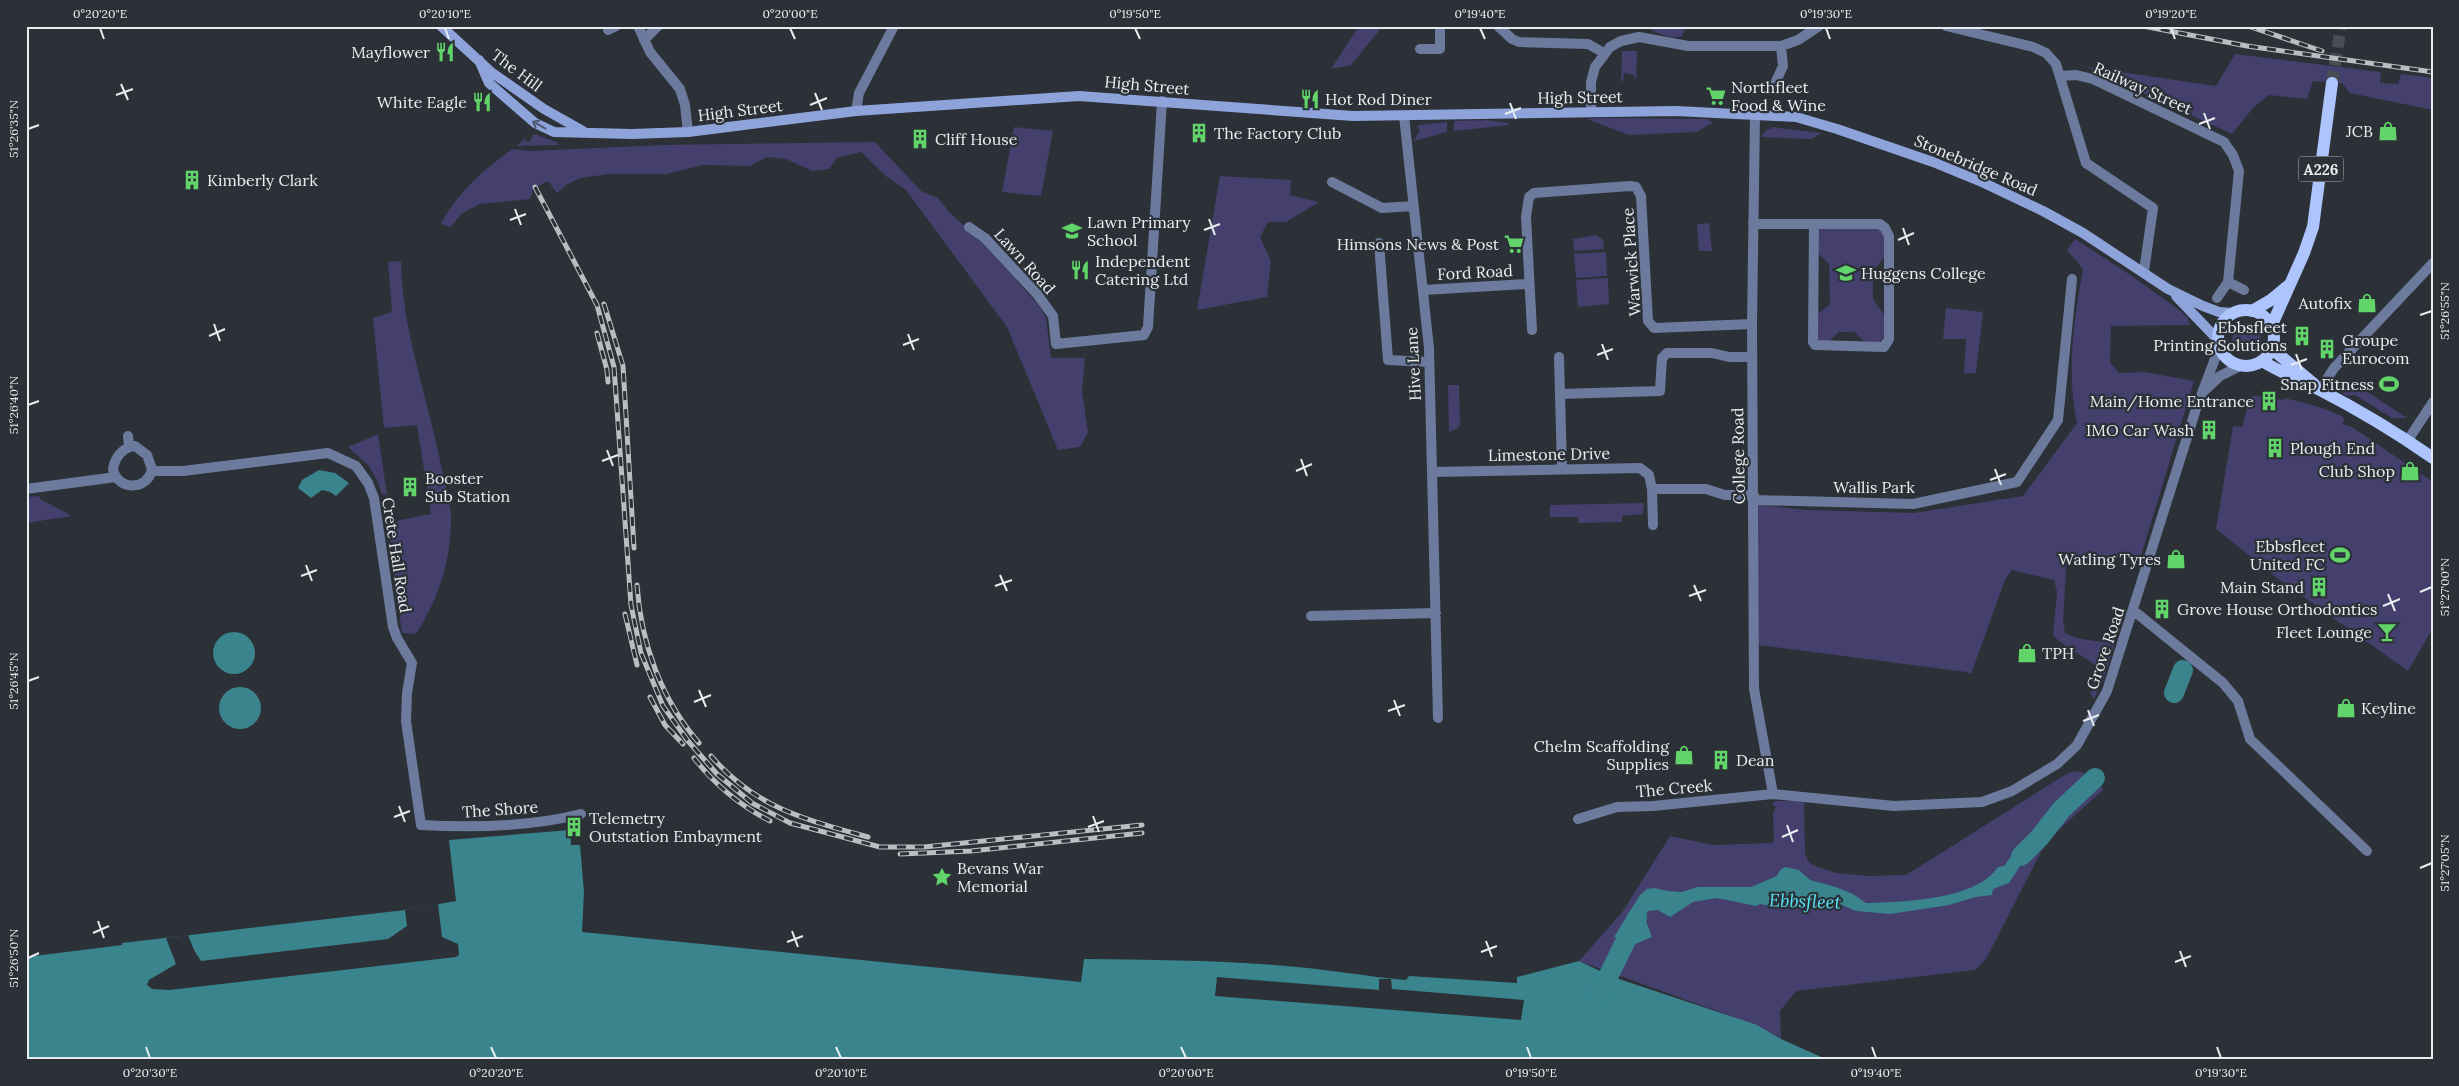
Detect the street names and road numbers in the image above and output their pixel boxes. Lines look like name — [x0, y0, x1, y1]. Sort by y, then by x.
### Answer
street label: The Hill — [488, 44, 546, 96]
street label: Railway Street — [2091, 57, 2196, 119]
street label: High Street — [1104, 71, 1191, 99]
street label: High Street — [1537, 86, 1624, 108]
street label: High Street — [696, 95, 784, 125]
street label: Stonebridge Road — [1911, 130, 2041, 200]
road number: A226 — [2298, 156, 2344, 182]
street label: Warwick Place — [1617, 207, 1645, 317]
street label: Lawn Road — [990, 224, 1060, 298]
street label: Ford Road — [1437, 260, 1514, 284]
street label: Hive Lane — [1401, 326, 1425, 401]
street label: College Road — [1727, 407, 1749, 505]
street label: Limestone Drive — [1488, 443, 1611, 465]
street label: Wallis Park — [1833, 477, 1915, 497]
street label: Crete Hall Road — [378, 496, 416, 614]
street label: Grove Road — [2081, 604, 2129, 692]
street label: The Creek — [1635, 775, 1713, 801]
street label: The Shore — [461, 796, 539, 822]

